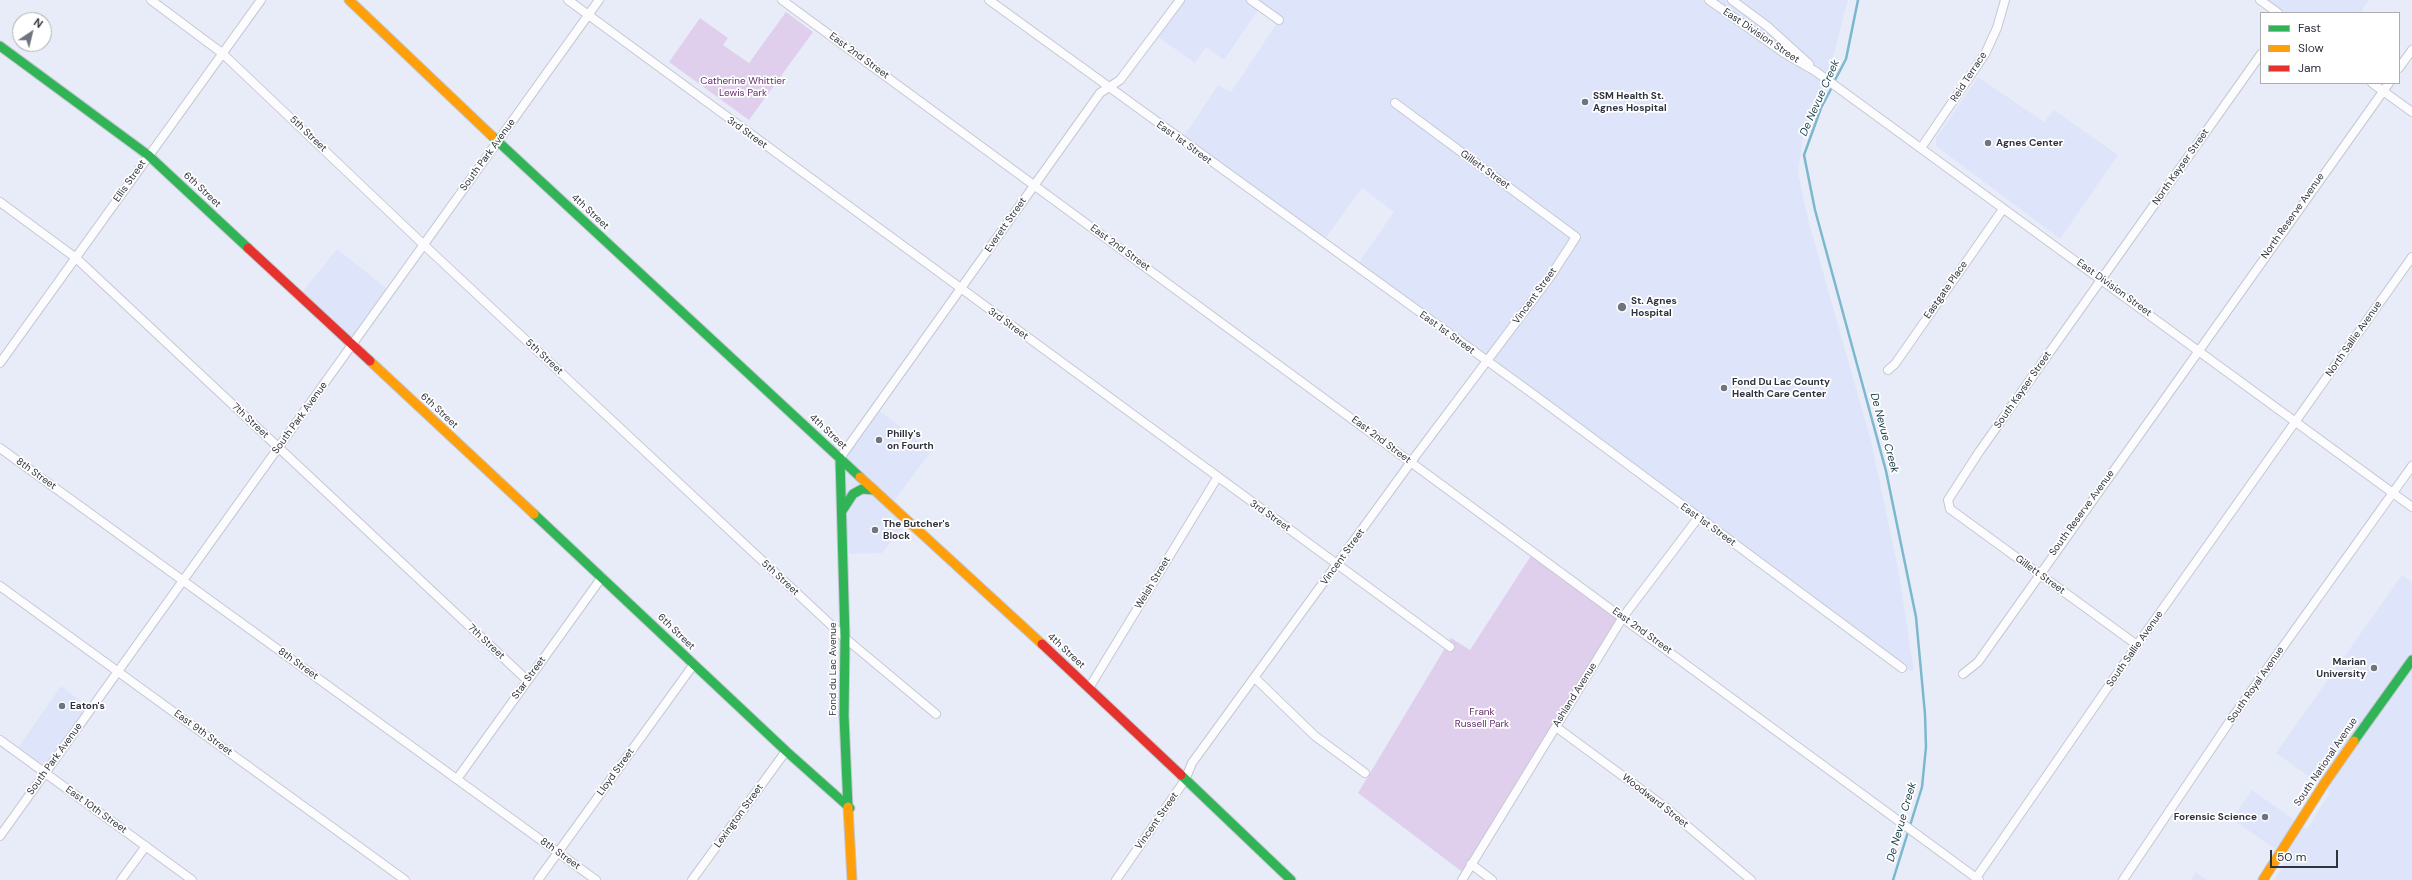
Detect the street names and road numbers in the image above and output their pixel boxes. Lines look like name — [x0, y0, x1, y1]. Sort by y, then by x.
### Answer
street label: East Division Street — [1721, 6, 1801, 66]
street label: East 2nd Street — [827, 30, 891, 82]
street label: Reid Terrace — [1948, 50, 1990, 104]
street label: 5th Street — [287, 113, 329, 155]
street label: 3rd Street — [725, 114, 769, 152]
street label: South Park Avenue — [458, 117, 518, 193]
street label: East 1st Street — [1154, 119, 1214, 167]
street label: North Kayser Street — [2150, 127, 2212, 207]
street label: Gillett Street — [1458, 148, 1512, 192]
street label: Ellis Street — [111, 158, 149, 204]
street label: 6th Street — [181, 170, 223, 210]
street label: North Reserve Avenue — [2259, 171, 2327, 261]
street label: 4th Street — [569, 192, 611, 232]
street label: Everett Street — [983, 195, 1029, 255]
street label: East 2nd Street — [1088, 222, 1152, 274]
street label: East Division Street — [2074, 257, 2154, 319]
street label: Eastgate Place — [1922, 259, 1970, 321]
street label: Vincent Street — [1510, 265, 1560, 327]
street label: North Sallie Avenue — [2323, 299, 2385, 379]
street label: 3rd Street — [986, 305, 1030, 343]
street label: East 1st Street — [1417, 309, 1477, 357]
street label: 5th Street — [523, 337, 565, 377]
street label: South Kayser Street — [1992, 349, 2054, 431]
street label: South Park Avenue — [270, 380, 330, 456]
street label: 6th Street — [418, 391, 460, 431]
street label: 7th Street — [229, 401, 271, 441]
street label: 4th Street — [807, 412, 849, 452]
street label: East 2nd Street — [1349, 414, 1413, 466]
street label: 8th Street — [14, 455, 58, 493]
street label: South Reserve Avenue — [2047, 468, 2117, 558]
street label: 3rd Street — [1247, 498, 1293, 534]
street label: East 1st Street — [1678, 501, 1738, 549]
street label: Vincent Street — [1318, 526, 1368, 588]
street label: Gillett Street — [2013, 553, 2067, 597]
street label: Welsh Street — [1133, 555, 1173, 611]
street label: 5th Street — [759, 558, 801, 598]
street label: East 2nd Street — [1610, 605, 1674, 657]
street label: South Sallie Avenue — [2104, 609, 2166, 689]
street label: 6th Street — [655, 611, 697, 653]
street label: 7th Street — [465, 622, 507, 662]
street label: Fond du Lac Avenue — [827, 622, 839, 716]
street label: 4th Street — [1045, 631, 1087, 671]
street label: South Royal Avenue — [2225, 644, 2287, 726]
street label: 8th Street — [276, 645, 320, 683]
street label: Star Street — [509, 654, 549, 702]
street label: Ashland Avenue — [1550, 661, 1600, 729]
street label: East 9th Street — [171, 708, 235, 758]
street label: South National Avenue — [2292, 715, 2360, 809]
street label: South Park Avenue — [25, 721, 85, 797]
street label: Lloyd Street — [595, 746, 637, 798]
street label: Woodward Street — [1619, 771, 1691, 831]
street label: Lexington Street — [712, 782, 766, 850]
street label: East 10th Street — [63, 784, 129, 836]
street label: Vincent Street — [1133, 790, 1181, 852]
street label: 8th Street — [538, 835, 582, 873]

